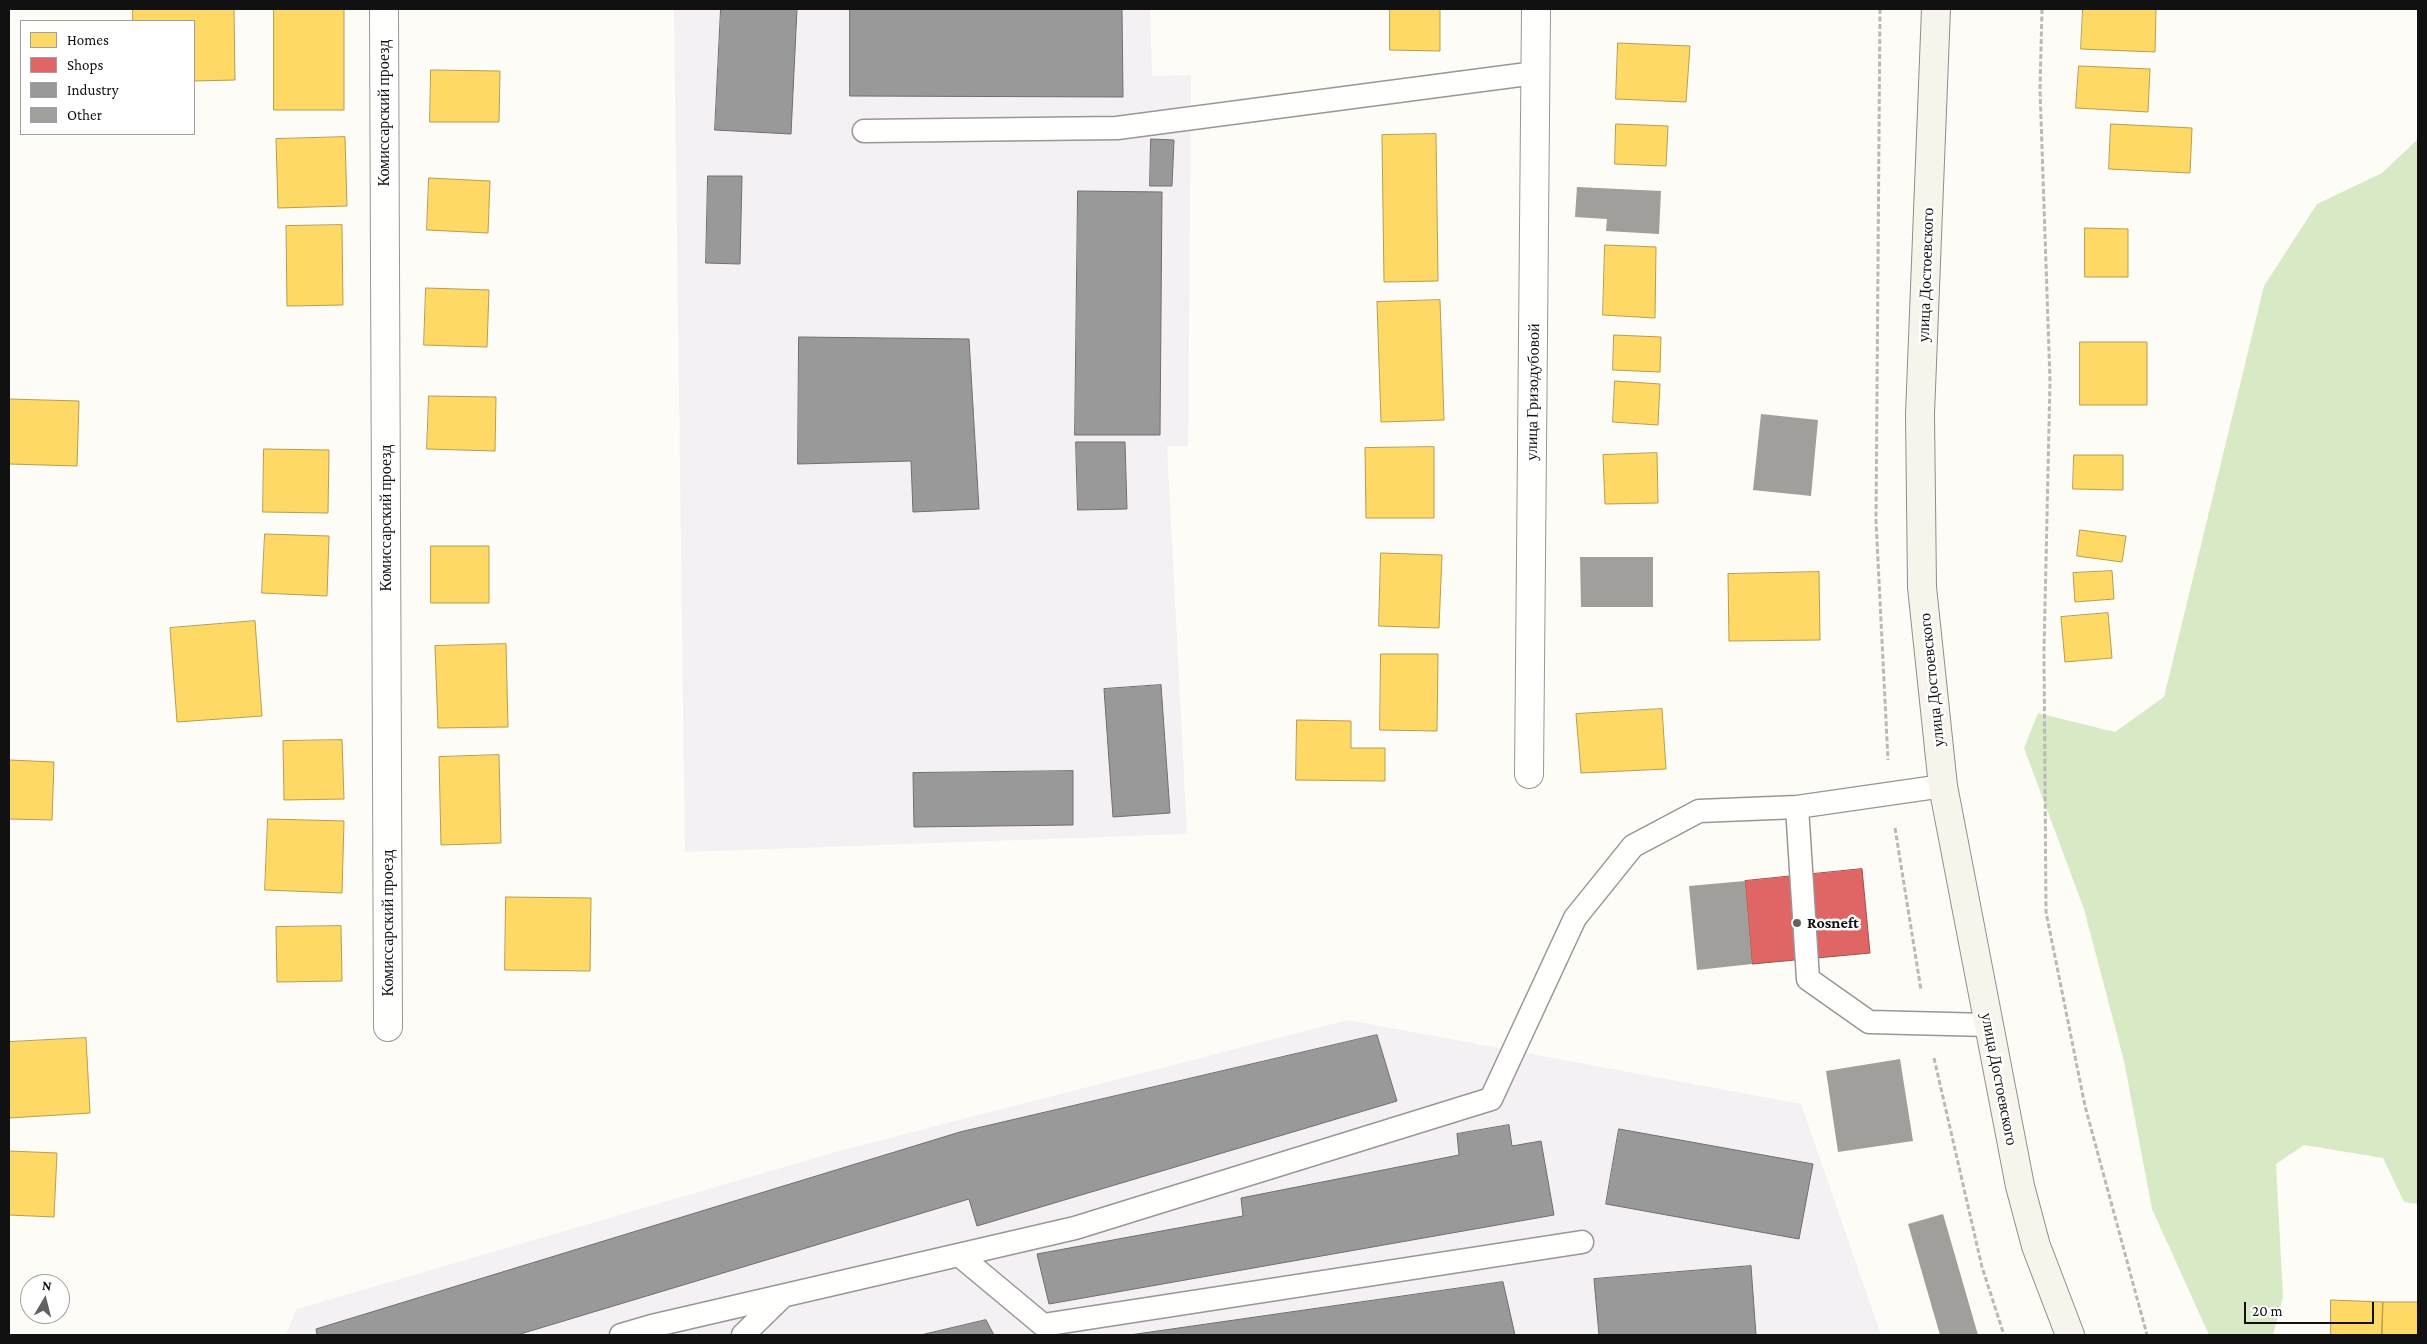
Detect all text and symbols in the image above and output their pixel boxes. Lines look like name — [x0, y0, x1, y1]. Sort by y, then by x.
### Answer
legend — [20, 20, 195, 135]
text: Homes — [67, 32, 109, 48]
street label: Комиссарский проезд — [374, 40, 394, 186]
text: Shops — [67, 57, 103, 73]
text: Industry — [67, 82, 119, 98]
text: Other — [67, 107, 102, 123]
street label: улица Достоевского — [1914, 207, 1938, 343]
street label: улица Гризодубовой — [1522, 323, 1544, 461]
street label: Комиссарский проезд — [376, 445, 396, 591]
street label: улица Достоевского — [1915, 612, 1949, 748]
street label: Комиссарский проезд — [378, 850, 398, 996]
place label: Rosneft — [1807, 913, 1859, 933]
marker: Rosneft — [1791, 917, 1803, 929]
street label: улица Достоевского — [1977, 1011, 2021, 1147]
north arrow — [20, 1274, 70, 1324]
text: N — [41, 1277, 53, 1294]
scale bar — [2247, 1292, 2377, 1324]
text: 20 m — [2252, 1303, 2283, 1319]

